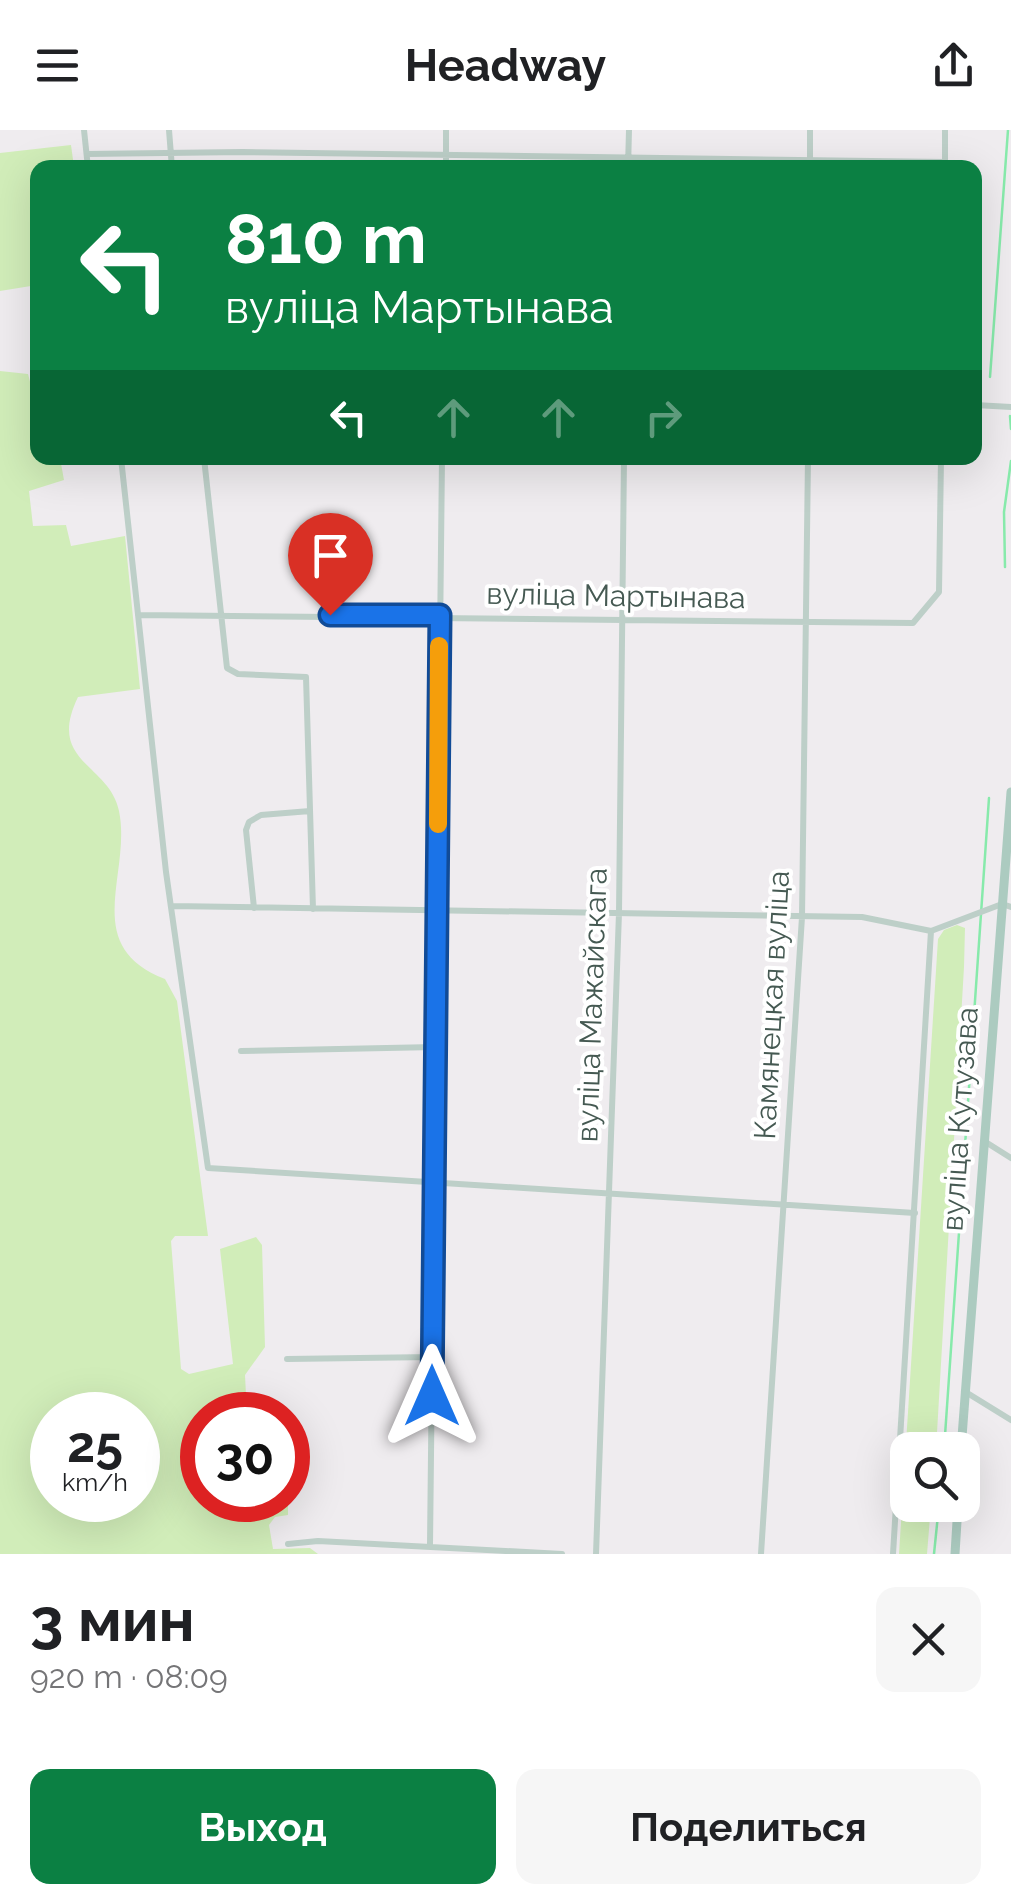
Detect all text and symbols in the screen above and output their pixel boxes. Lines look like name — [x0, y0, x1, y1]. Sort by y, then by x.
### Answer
icon: menu — [30, 38, 85, 93]
icon: share — [926, 38, 981, 93]
text: Headway — [405, 39, 606, 92]
text: 810 m — [225, 197, 427, 279]
icon: left — [60, 200, 190, 330]
text: вуліца Мартынава — [225, 281, 614, 334]
icon: left — [321, 390, 376, 445]
icon: ahead — [426, 390, 481, 445]
icon: ahead — [531, 390, 586, 445]
icon: right — [636, 390, 691, 445]
pin — [288, 513, 373, 616]
icon: arrive — [303, 528, 358, 583]
street label: вуліца Мартынава — [486, 576, 746, 615]
street label: вуліца Мажайскага — [569, 867, 614, 1143]
street label: Камянецкая вуліца — [747, 870, 796, 1140]
street label: вуліца Кутузава — [934, 1006, 985, 1232]
position arrow — [380, 1344, 484, 1448]
speed limit sign: 30 — [180, 1392, 310, 1522]
text: 25 — [67, 1415, 123, 1474]
map controls — [890, 1432, 980, 1522]
button: search — [890, 1432, 980, 1522]
text: km/h — [62, 1467, 128, 1497]
text: 3 мин — [30, 1585, 195, 1655]
button: close — [876, 1587, 981, 1692]
text: 920 m · 08:09 — [30, 1658, 228, 1695]
button: Выход — [30, 1769, 496, 1884]
button: Поделиться — [516, 1769, 981, 1884]

